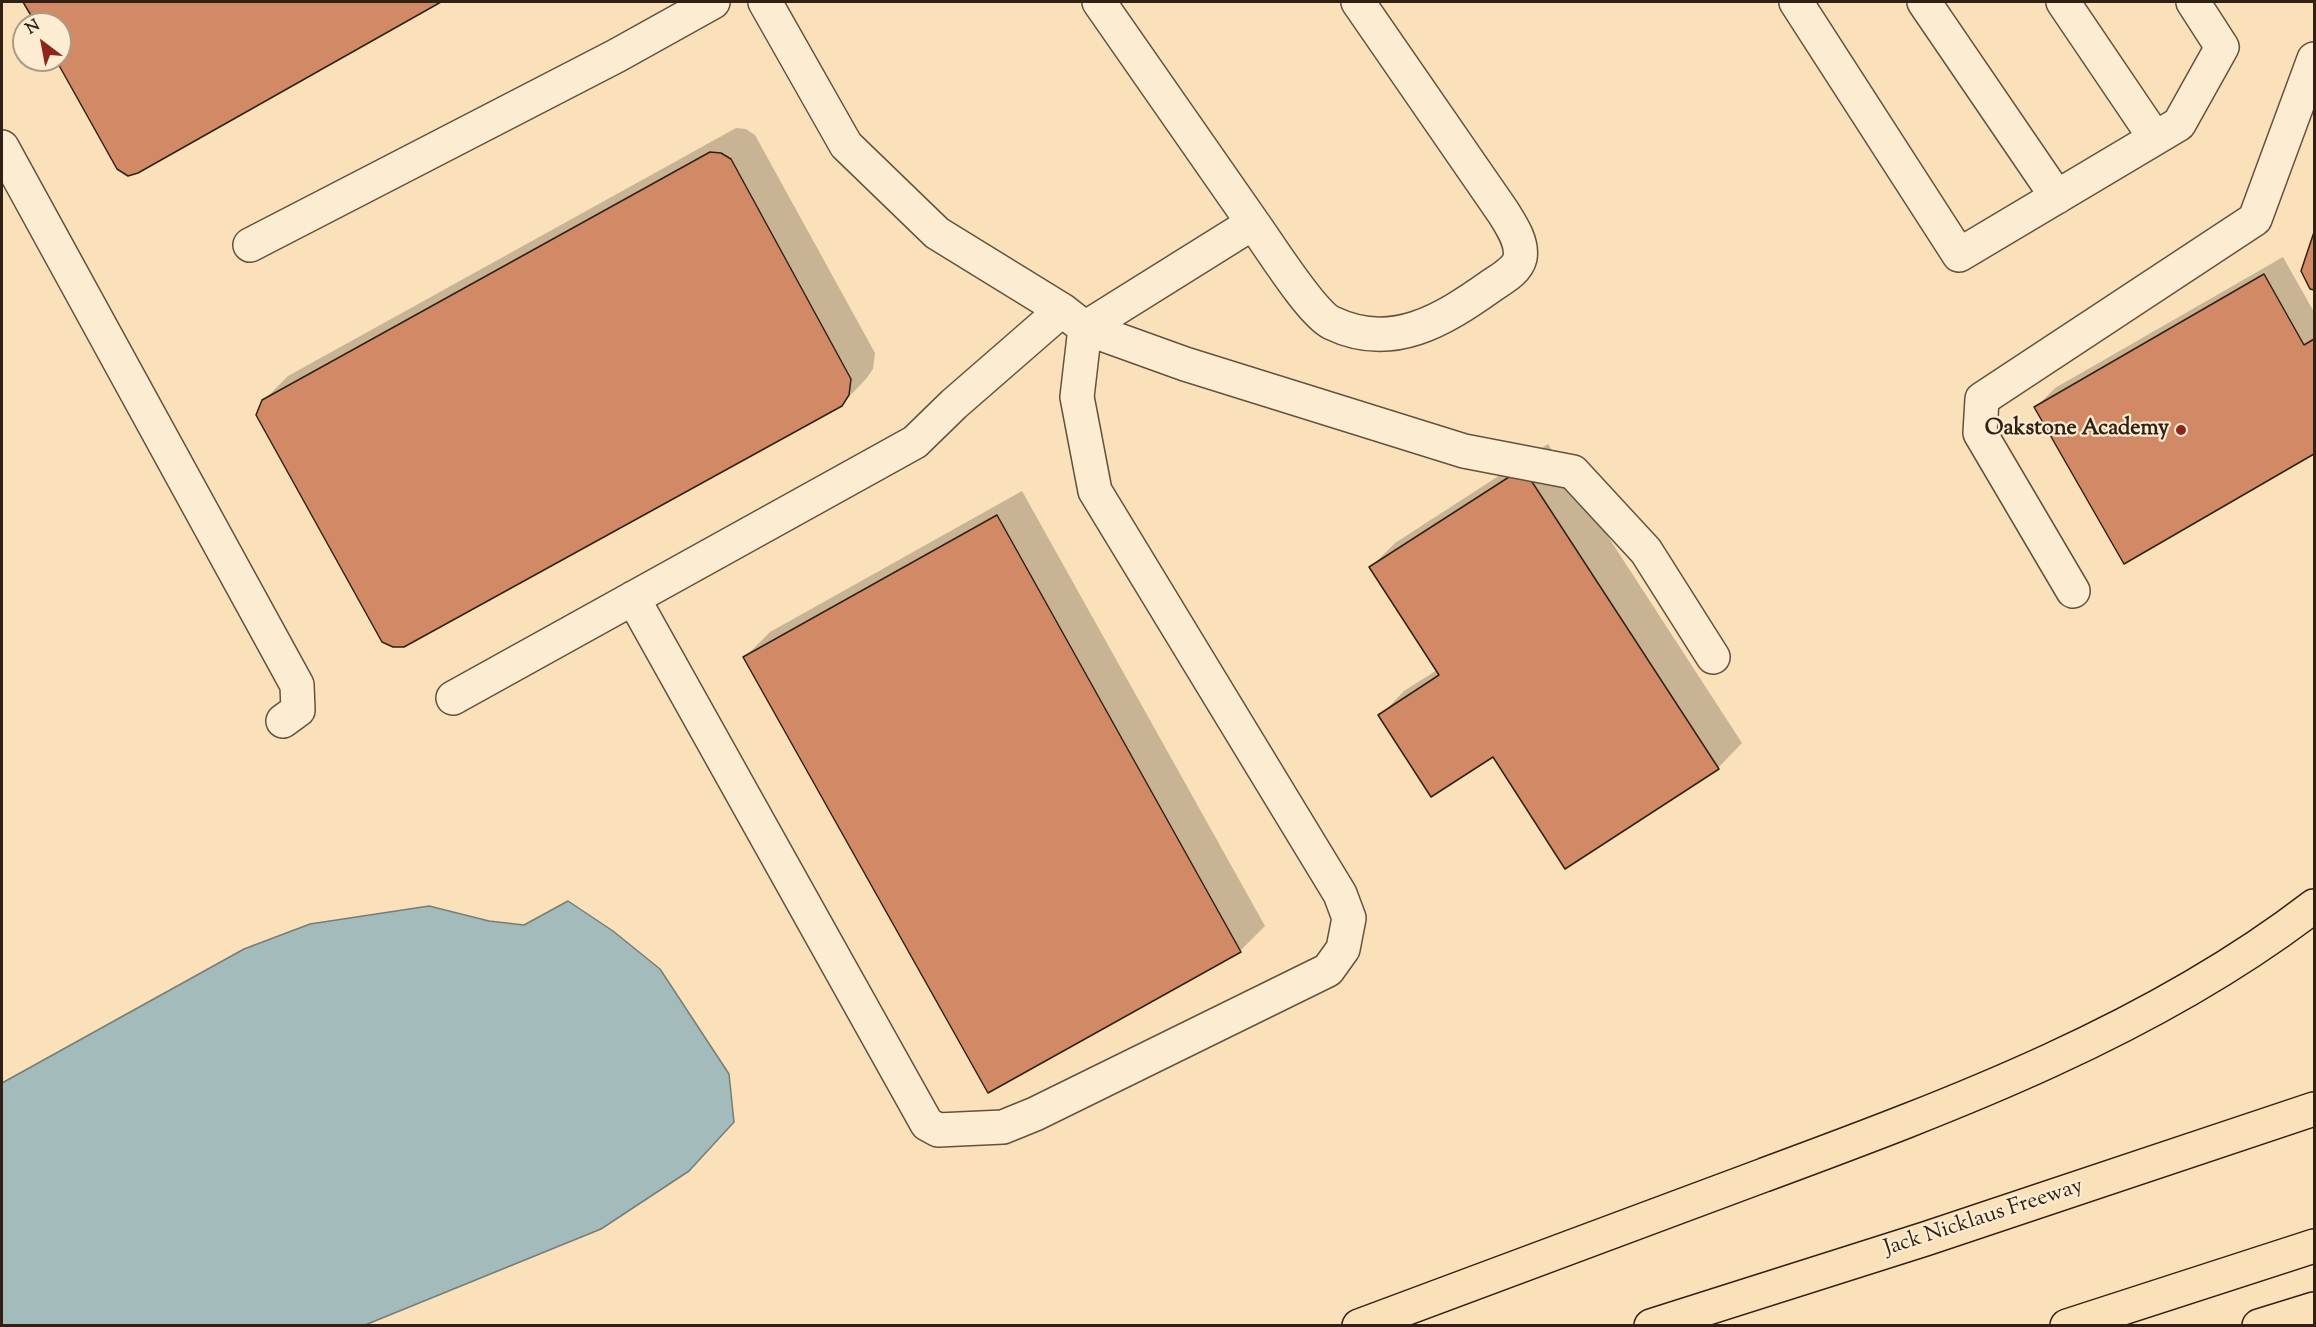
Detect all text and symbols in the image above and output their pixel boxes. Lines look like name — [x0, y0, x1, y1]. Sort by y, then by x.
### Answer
north arrow — [12, 12, 72, 72]
text: N — [22, 15, 45, 41]
place label: Oakstone Academy — [1985, 417, 2169, 443]
marker: Oakstone Academy — [2174, 423, 2188, 437]
street label: Jack Nicklaus Freeway — [1881, 1174, 2087, 1264]

